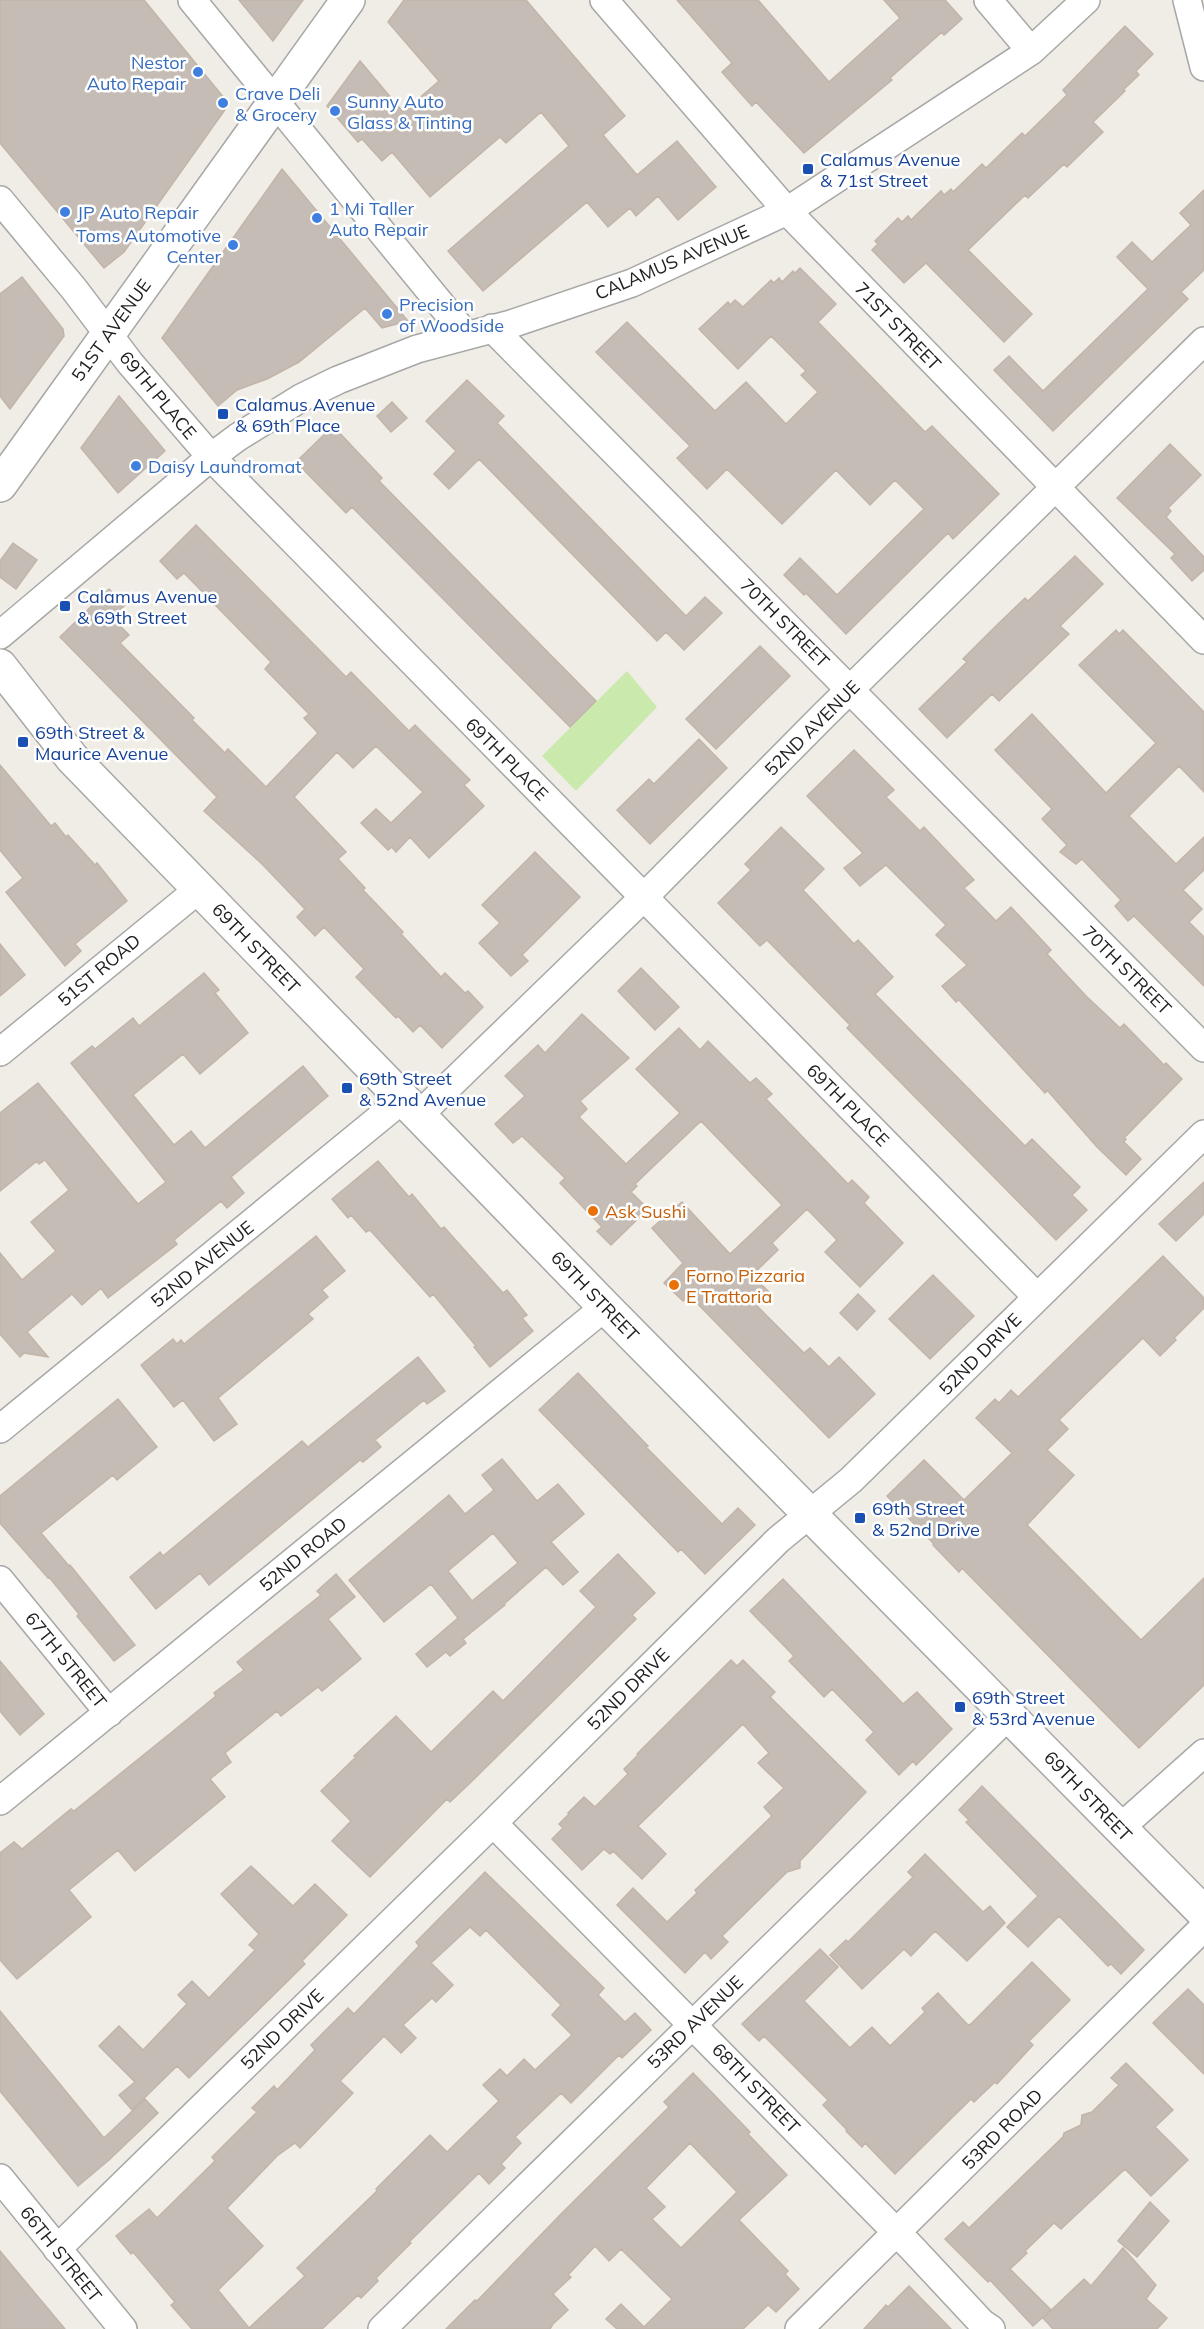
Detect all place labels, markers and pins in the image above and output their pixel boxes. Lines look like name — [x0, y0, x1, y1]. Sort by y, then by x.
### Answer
place label: Nestor Auto Repair — [87, 51, 186, 95]
marker: Nestor Auto Repair — [191, 65, 205, 79]
place label: Crave Deli & Grocery — [235, 82, 320, 126]
place label: Sunny Auto Glass & Tinting — [347, 90, 472, 134]
marker: Crave Deli & Grocery — [216, 96, 230, 110]
marker: Sunny Auto Glass & Tinting — [328, 104, 342, 118]
place label: Calamus Avenue & 71st Street — [820, 148, 960, 192]
marker: Calamus Avenue & 71st Street — [801, 162, 815, 176]
place label: 1 Mi Taller Auto Repair — [329, 197, 429, 241]
place label: JP Auto Repair — [77, 201, 199, 224]
marker: JP Auto Repair — [58, 205, 72, 219]
marker: 1 Mi Taller Auto Repair — [310, 211, 324, 225]
place label: Toms Automotive Center — [76, 224, 221, 268]
marker: Toms Automotive Center — [226, 238, 240, 252]
place label: Precision of Woodside — [399, 293, 504, 337]
marker: Precision of Woodside — [380, 307, 394, 321]
place label: Calamus Avenue & 69th Place — [235, 393, 375, 437]
marker: Calamus Avenue & 69th Place — [216, 407, 230, 421]
place label: Daisy Laundromat — [148, 455, 301, 478]
marker: Daisy Laundromat — [129, 459, 143, 473]
place label: Calamus Avenue & 69th Street — [77, 585, 217, 629]
marker: Calamus Avenue & 69th Street — [58, 599, 72, 613]
place label: 69th Street & Maurice Avenue — [35, 721, 168, 765]
marker: 69th Street & Maurice Avenue — [16, 735, 30, 749]
place label: 69th Street & 52nd Avenue — [359, 1067, 486, 1111]
marker: 69th Street & 52nd Avenue — [340, 1081, 354, 1095]
place label: Ask Sushi — [605, 1200, 686, 1223]
marker: Ask Sushi — [586, 1204, 600, 1218]
place label: Forno Pizzaria E Trattoria — [686, 1264, 805, 1308]
marker: Forno Pizzaria E Trattoria — [667, 1278, 681, 1292]
place label: 69th Street & 52nd Drive — [872, 1497, 980, 1541]
marker: 69th Street & 52nd Drive — [853, 1511, 867, 1525]
place label: 69th Street & 53rd Avenue — [972, 1686, 1095, 1730]
marker: 69th Street & 53rd Avenue — [953, 1700, 967, 1714]

